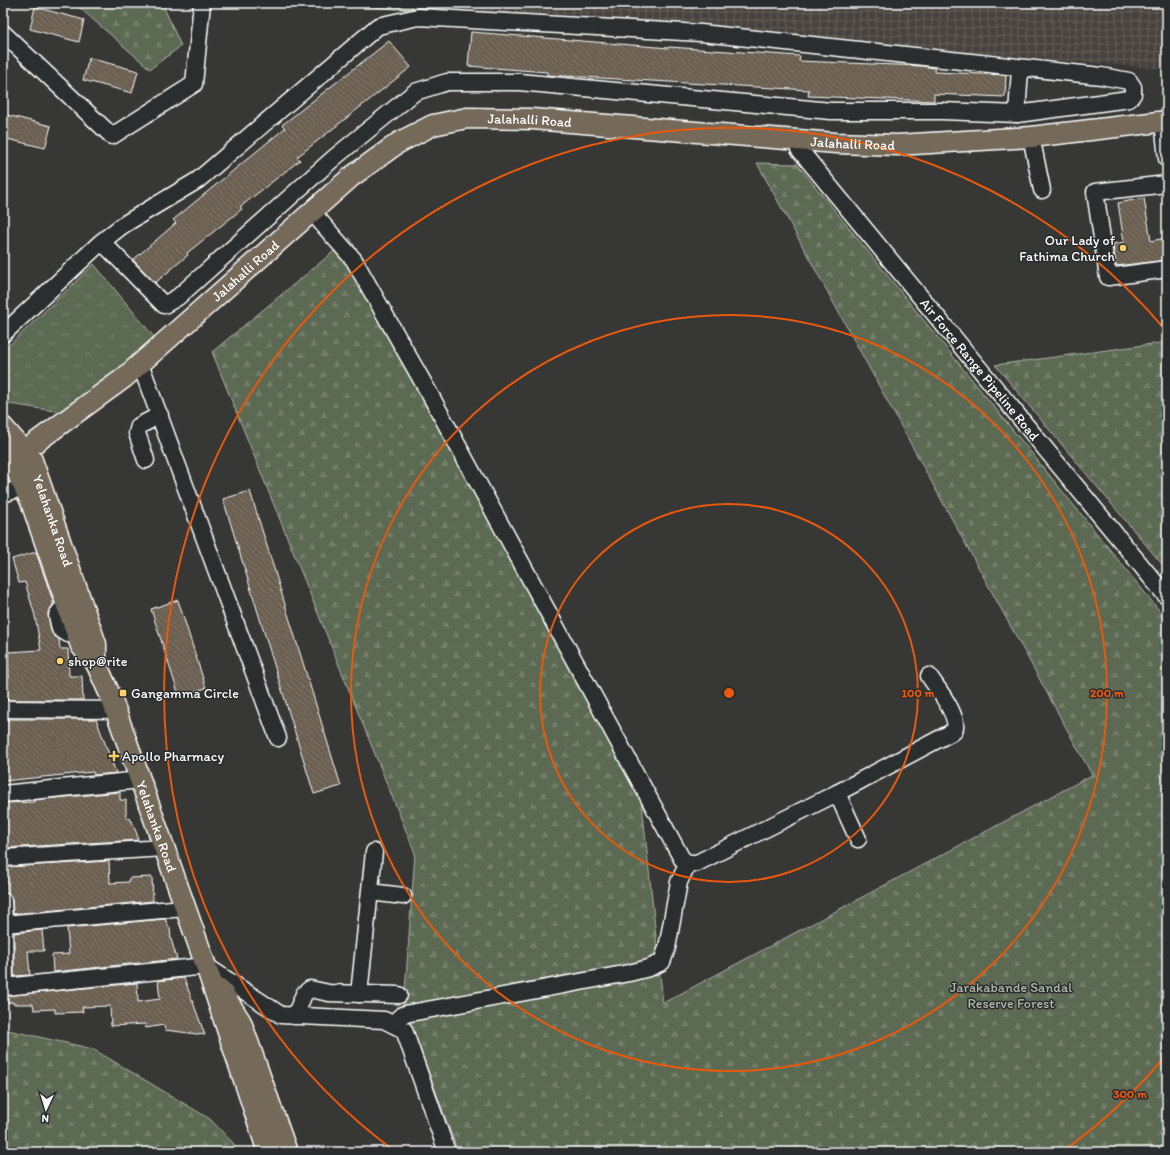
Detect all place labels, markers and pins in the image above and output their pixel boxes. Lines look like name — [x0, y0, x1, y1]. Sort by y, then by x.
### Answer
place label: Our Lady of Fathima Church — [1019, 232, 1116, 265]
marker: Our Lady of Fathima Church — [1118, 243, 1128, 253]
place label: shop@rite — [68, 653, 128, 670]
marker: shop@rite — [55, 656, 65, 666]
place label: Gangamma Circle — [131, 685, 239, 702]
centre of rings — [722, 686, 736, 700]
marker: Gangamma Circle — [118, 688, 128, 698]
place label: Apollo Pharmacy — [122, 748, 224, 765]
marker: Apollo Pharmacy — [109, 751, 119, 761]

